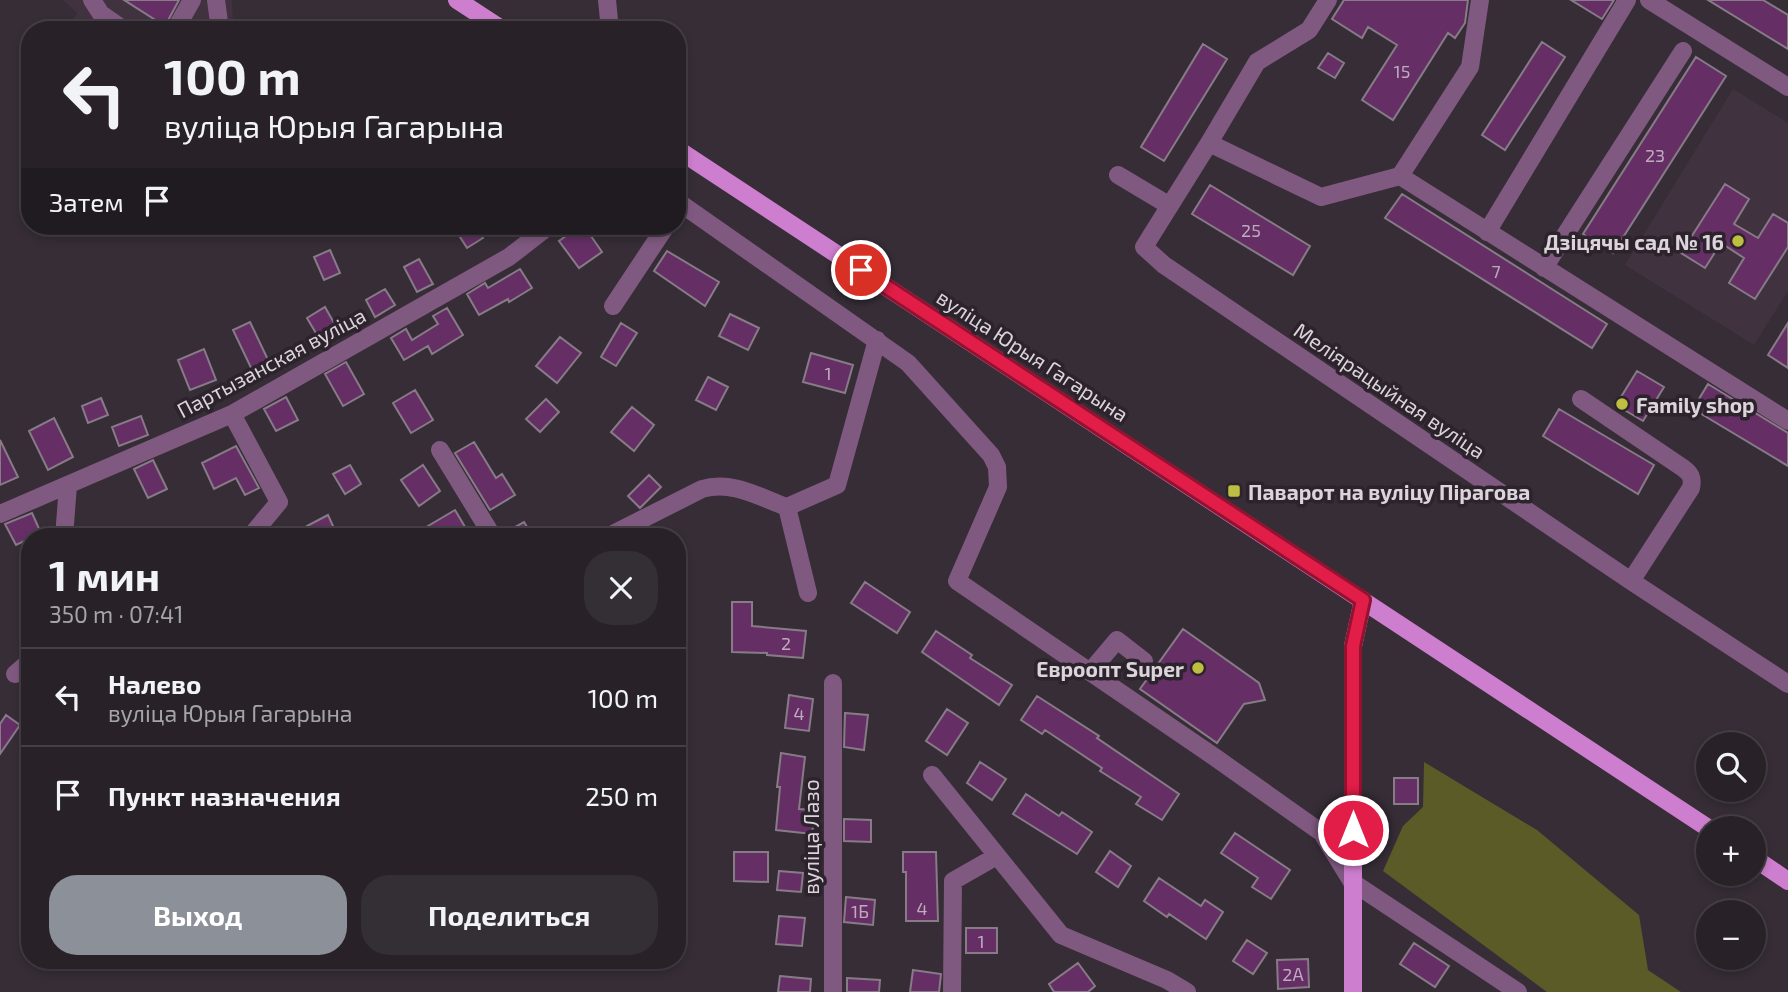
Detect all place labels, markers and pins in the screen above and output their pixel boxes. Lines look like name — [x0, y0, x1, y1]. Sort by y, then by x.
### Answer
place label: Дзіцячы сад № 16 — [1544, 229, 1724, 254]
marker: Дзіцячы сад № 16 — [1730, 233, 1746, 249]
pin — [831, 240, 891, 300]
place label: Family shop — [1636, 392, 1755, 418]
marker: Family shop — [1614, 396, 1630, 412]
place label: Паварот на вуліцу Пірагова — [1248, 479, 1530, 504]
marker: Паварот на вуліцу Пірагова — [1226, 483, 1242, 499]
place label: Евроопт Super — [1036, 656, 1184, 681]
marker: Евроопт Super — [1190, 660, 1206, 676]

